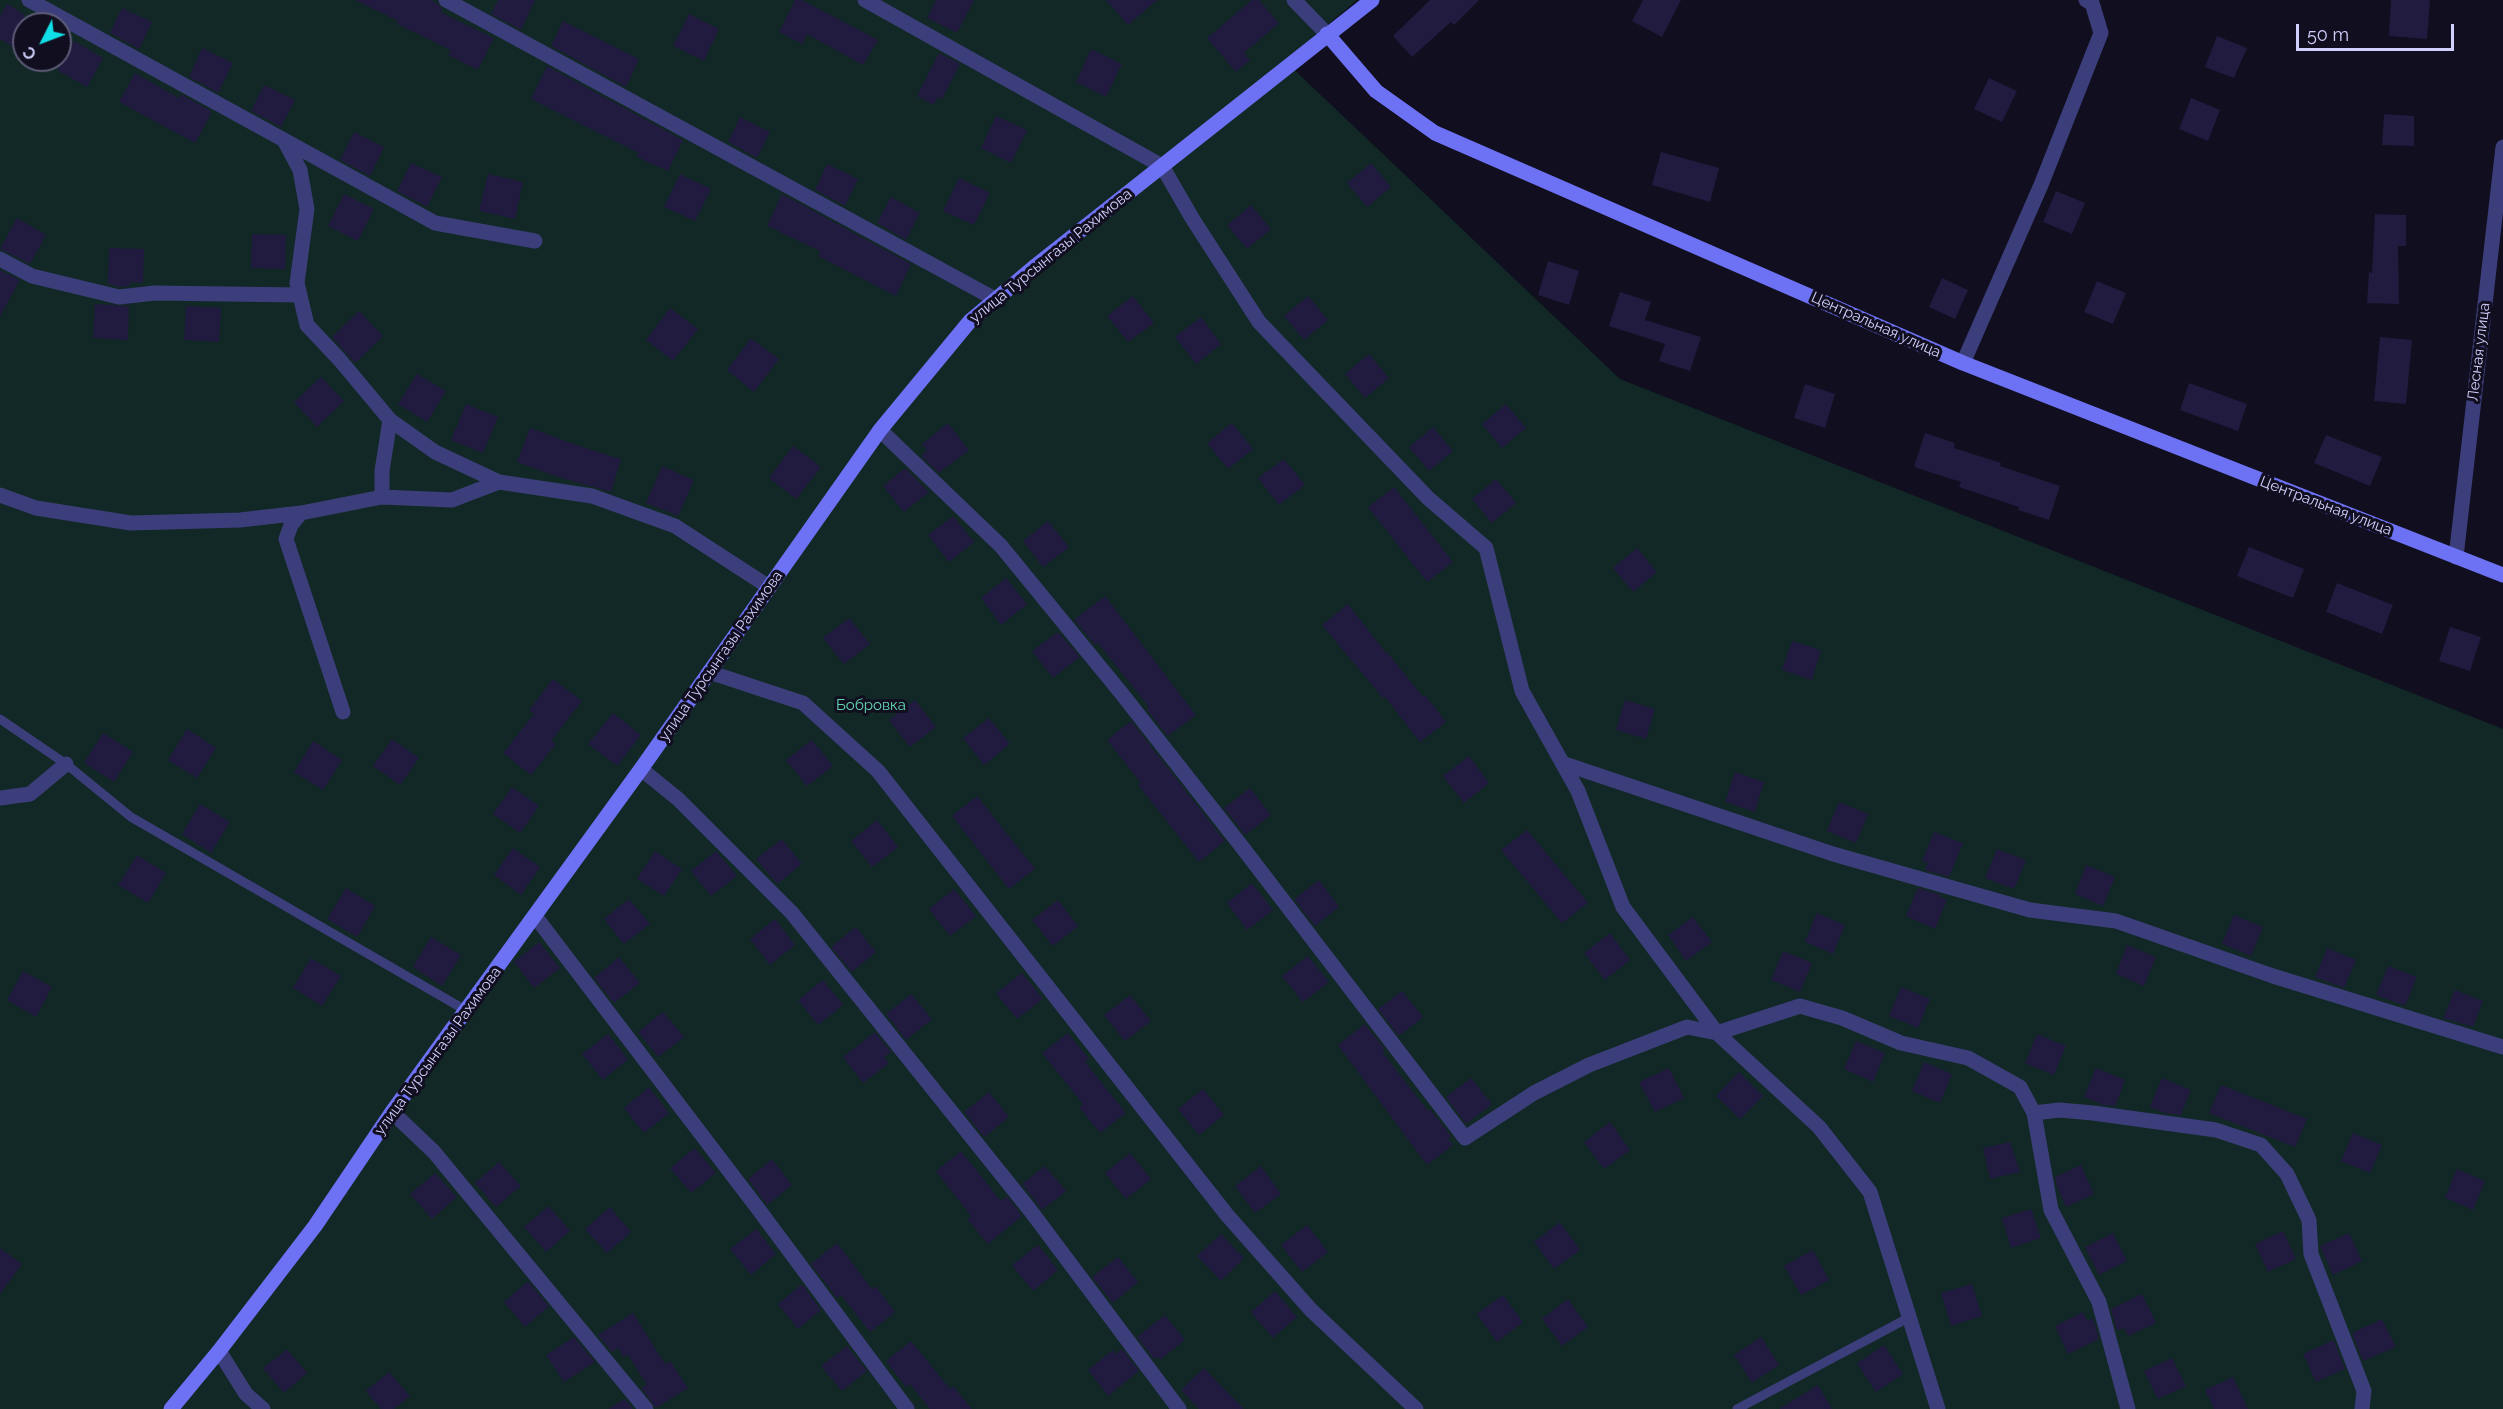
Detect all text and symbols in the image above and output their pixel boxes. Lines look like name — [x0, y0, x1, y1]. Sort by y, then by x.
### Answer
north arrow — [12, 12, 72, 72]
scale bar — [2299, 12, 2456, 50]
text: 50 m — [2307, 24, 2349, 45]
text: С — [19, 43, 40, 63]
street label: улица Турсынгазы Рахимова — [966, 185, 1136, 327]
street label: Центральная улица — [1808, 288, 1944, 362]
street label: Лесная улица — [2464, 302, 2494, 402]
street label: Центральная улица — [2257, 473, 2395, 539]
street label: улица Турсынгазы Рахимова — [655, 568, 787, 744]
park label: Бобровка — [836, 696, 906, 714]
street label: улица Турсынгазы Рахимова — [371, 963, 505, 1139]

